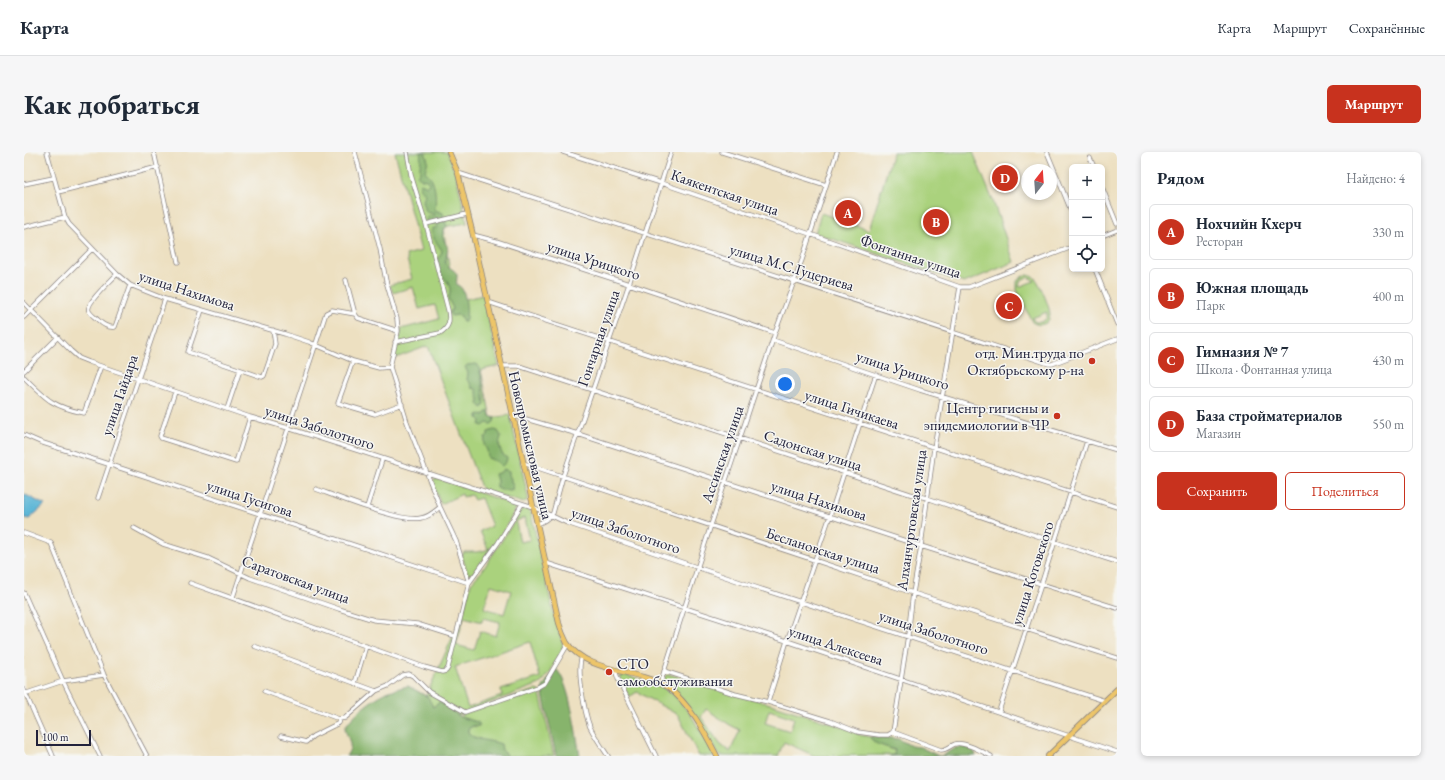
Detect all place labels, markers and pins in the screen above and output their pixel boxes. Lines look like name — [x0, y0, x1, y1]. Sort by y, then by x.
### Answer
pin: D — [992, 163, 1018, 193]
pin: A — [835, 198, 861, 228]
pin: B — [923, 207, 949, 237]
pin: C — [996, 291, 1022, 321]
place label: отд. Мин.труда по Октябрьскому р-на — [967, 343, 1084, 379]
marker: отд. Мин.труда по Октябрьскому р-на — [1087, 356, 1097, 366]
place label: Центр гигиены и эпидемиологии в ЧР — [924, 398, 1049, 434]
marker: Центр гигиены и эпидемиологии в ЧР — [1052, 411, 1062, 421]
place label: СТО самообслуживания — [617, 654, 733, 690]
marker: СТО самообслуживания — [604, 667, 614, 677]

